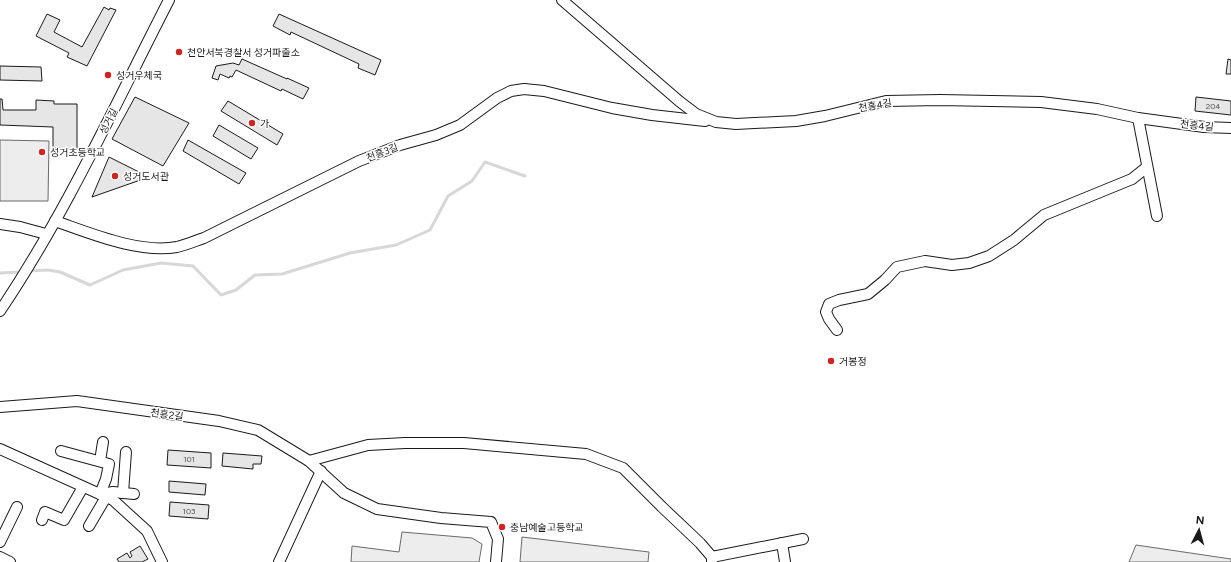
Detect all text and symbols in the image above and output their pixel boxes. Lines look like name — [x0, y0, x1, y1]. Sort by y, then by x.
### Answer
place label: 천안서북경찰서 성거파출소 — [187, 46, 300, 59]
marker: 천안서북경찰서 성거파출소 — [174, 47, 184, 57]
place label: 성거우체국 — [116, 69, 162, 82]
marker: 성거우체국 — [103, 70, 113, 80]
street label: 천흥4길 — [857, 96, 893, 115]
house number: 204 — [1206, 101, 1220, 111]
street label: 성거길 — [96, 106, 121, 136]
place label: 가 — [260, 117, 269, 130]
street label: 천흥4길 — [1179, 117, 1214, 134]
marker: 가 — [247, 118, 257, 128]
street label: 천흥3길 — [364, 140, 400, 164]
place label: 성거초등학교 — [50, 146, 105, 159]
marker: 성거초등학교 — [37, 147, 47, 157]
place label: 성거도서관 — [123, 170, 170, 183]
marker: 성거도서관 — [110, 171, 120, 181]
place label: 거봉정 — [839, 355, 867, 368]
marker: 거봉정 — [826, 356, 836, 366]
street label: 천흥2길 — [150, 406, 184, 423]
house number: 101 — [183, 454, 195, 464]
house number: 103 — [183, 506, 195, 516]
north arrow — [1179, 510, 1219, 550]
text: N — [1195, 514, 1205, 527]
place label: 충남예술고등학교 — [510, 521, 584, 534]
marker: 충남예술고등학교 — [497, 522, 507, 532]

